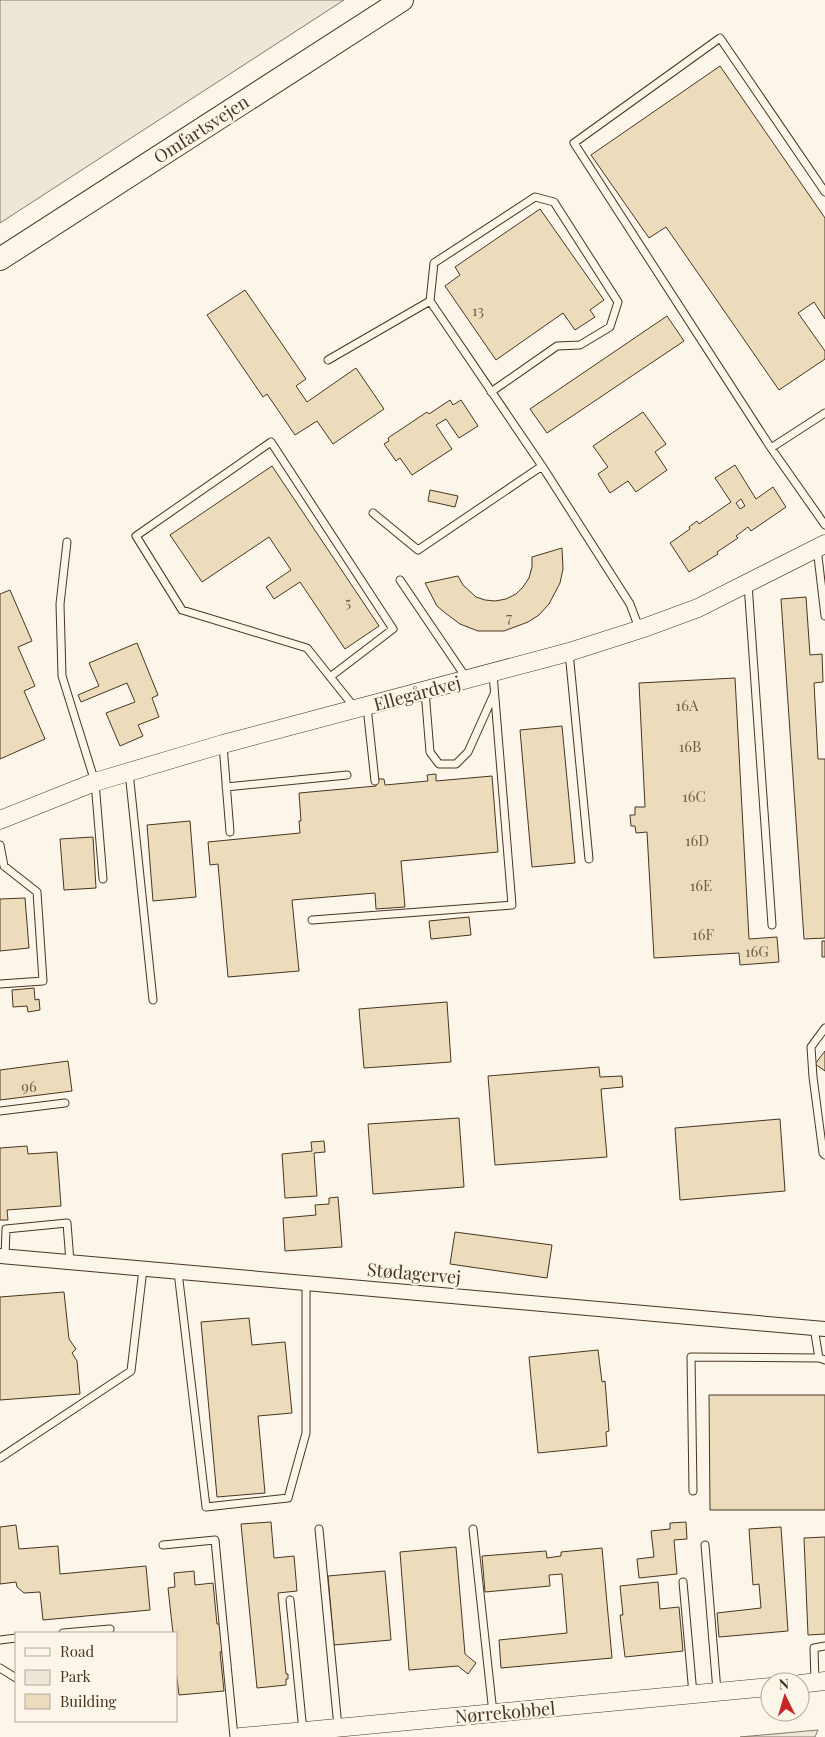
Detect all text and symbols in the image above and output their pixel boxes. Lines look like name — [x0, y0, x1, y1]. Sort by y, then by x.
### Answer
street label: Omfartsvejen — [149, 89, 253, 169]
house number: 13 — [472, 300, 484, 320]
house number: 5 — [345, 592, 351, 612]
house number: 7 — [506, 607, 512, 627]
street label: Ellegårdvej — [371, 670, 463, 716]
house number: 16A — [676, 695, 699, 715]
house number: 16B — [679, 736, 701, 756]
house number: 16C — [682, 786, 706, 806]
house number: 16D — [685, 830, 709, 850]
house number: 16E — [690, 875, 712, 895]
house number: 16F — [692, 924, 714, 944]
house number: 16G — [745, 941, 769, 961]
house number: 96 — [21, 1076, 37, 1096]
street label: Stødagervej — [366, 1257, 462, 1289]
legend — [15, 1632, 178, 1722]
text: Road — [60, 1641, 94, 1661]
text: Park — [60, 1666, 92, 1686]
north arrow — [760, 1672, 810, 1722]
text: N — [778, 1674, 790, 1693]
text: Building — [60, 1691, 117, 1711]
street label: Nørrekobbel — [454, 1696, 556, 1728]

